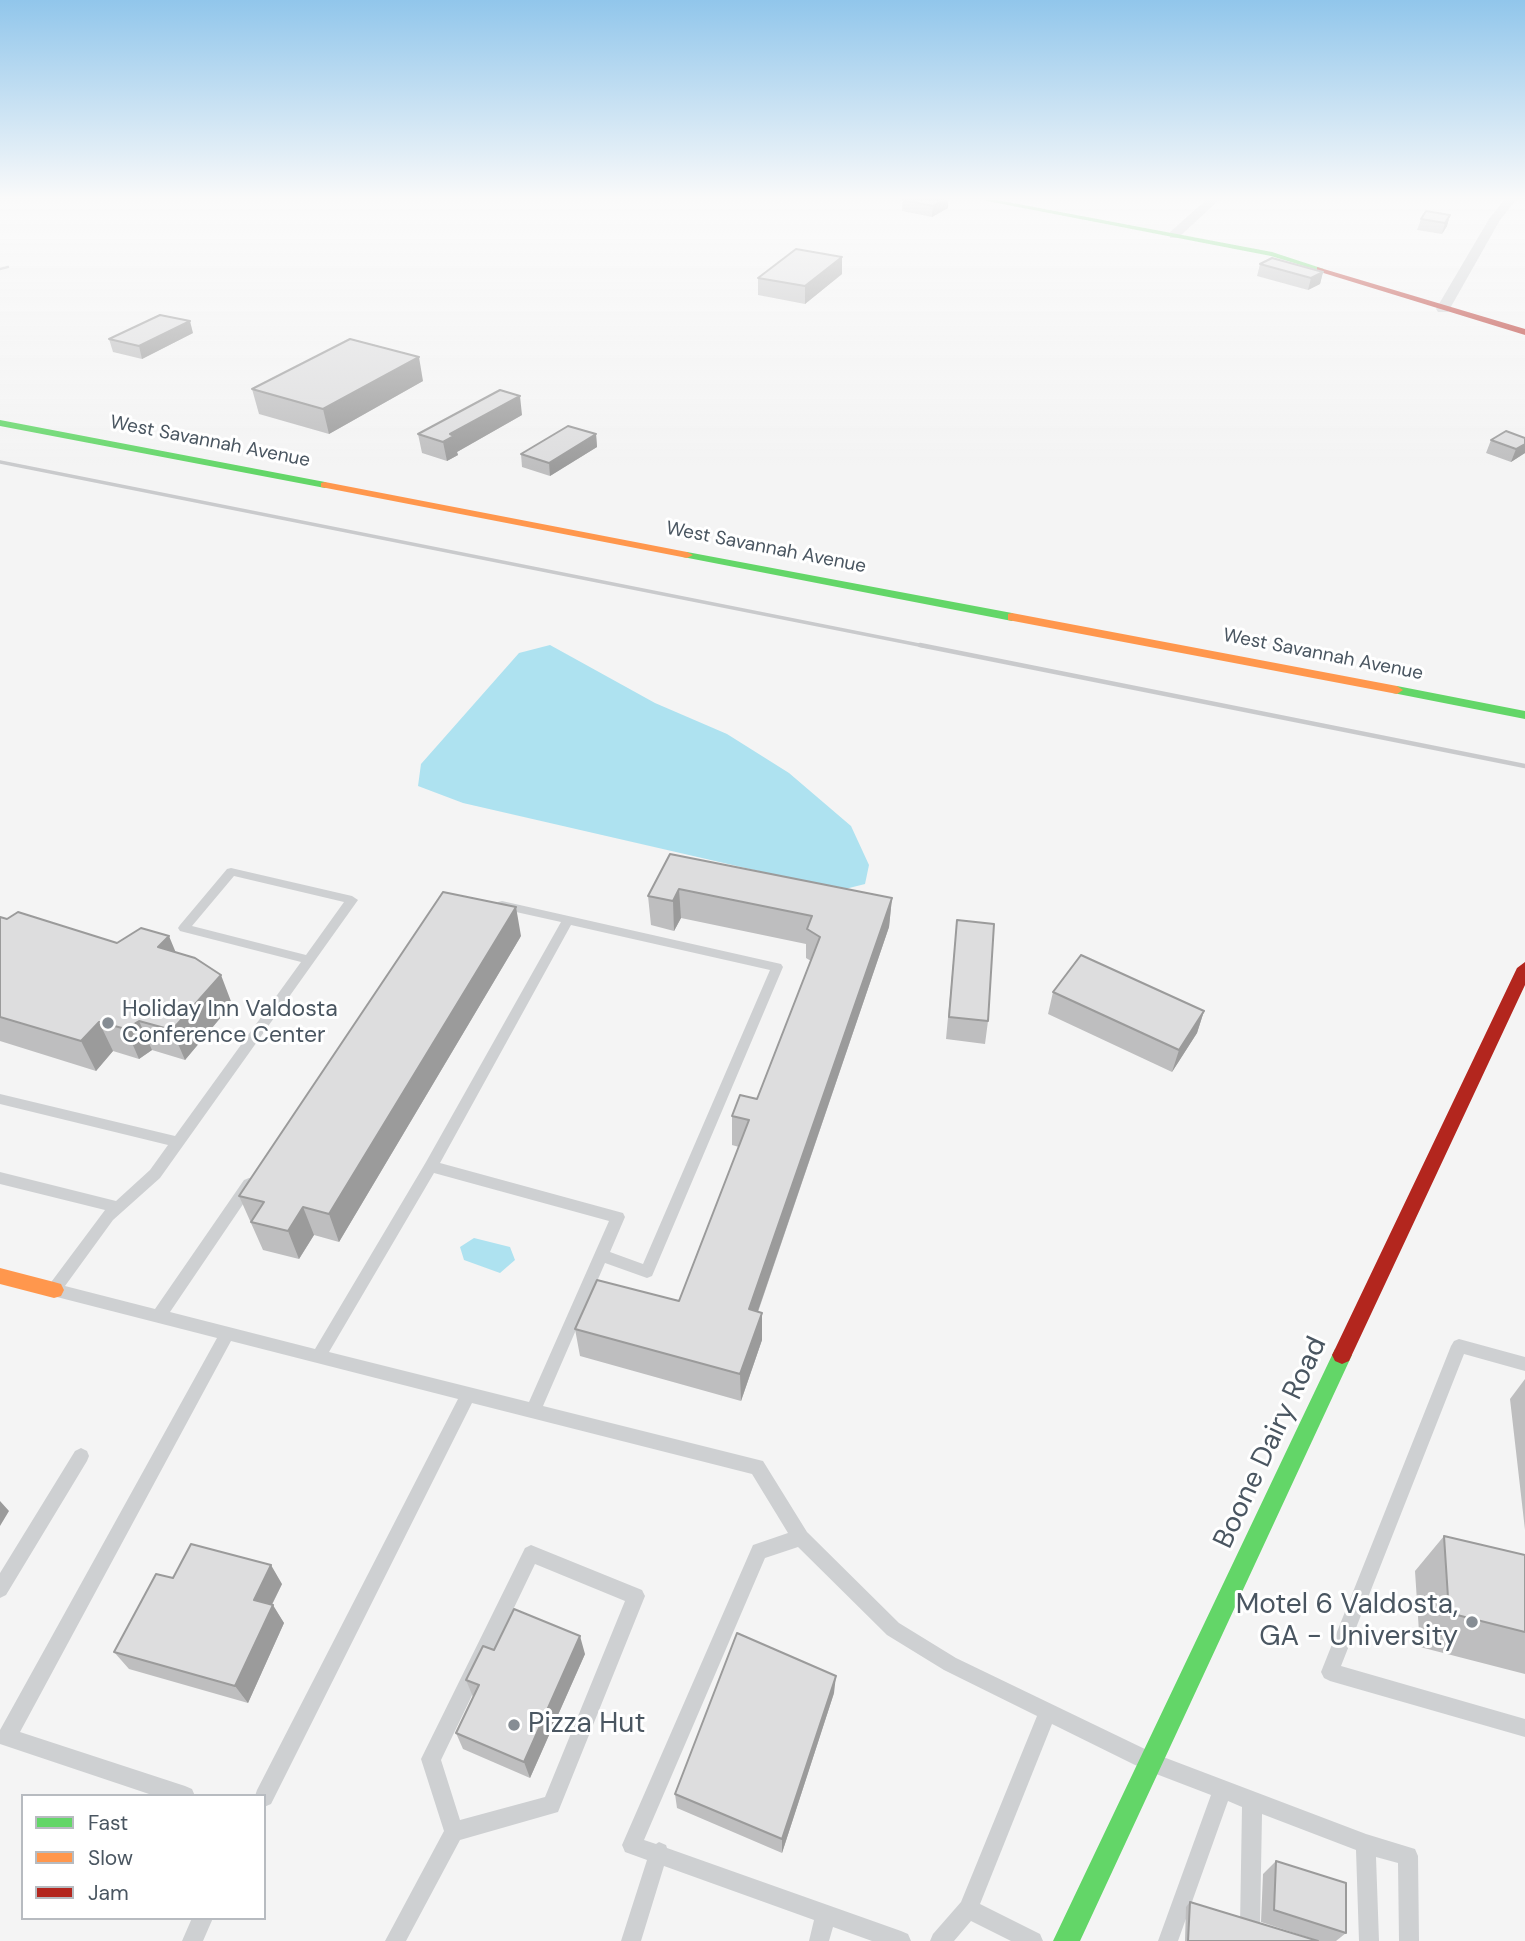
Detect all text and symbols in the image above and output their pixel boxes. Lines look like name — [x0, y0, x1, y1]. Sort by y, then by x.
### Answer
street label: West Savannah Avenue — [108, 411, 312, 473]
street label: West Savannah Avenue — [664, 517, 868, 579]
street label: West Savannah Avenue — [1221, 624, 1425, 686]
place label: Holiday Inn Valdosta Conference Center — [122, 996, 338, 1050]
marker: Holiday Inn Valdosta Conference Center — [100, 1015, 116, 1031]
street label: Boone Dairy Road — [1207, 1332, 1335, 1554]
place label: Motel 6 Valdosta, GA - University — [1236, 1589, 1458, 1655]
marker: Motel 6 Valdosta, GA - University — [1464, 1614, 1480, 1630]
place label: Pizza Hut — [528, 1708, 645, 1742]
marker: Pizza Hut — [506, 1717, 522, 1733]
legend — [21, 1794, 266, 1920]
text: Fast — [88, 1809, 128, 1837]
text: Slow — [88, 1844, 133, 1872]
text: Jam — [88, 1879, 129, 1907]

